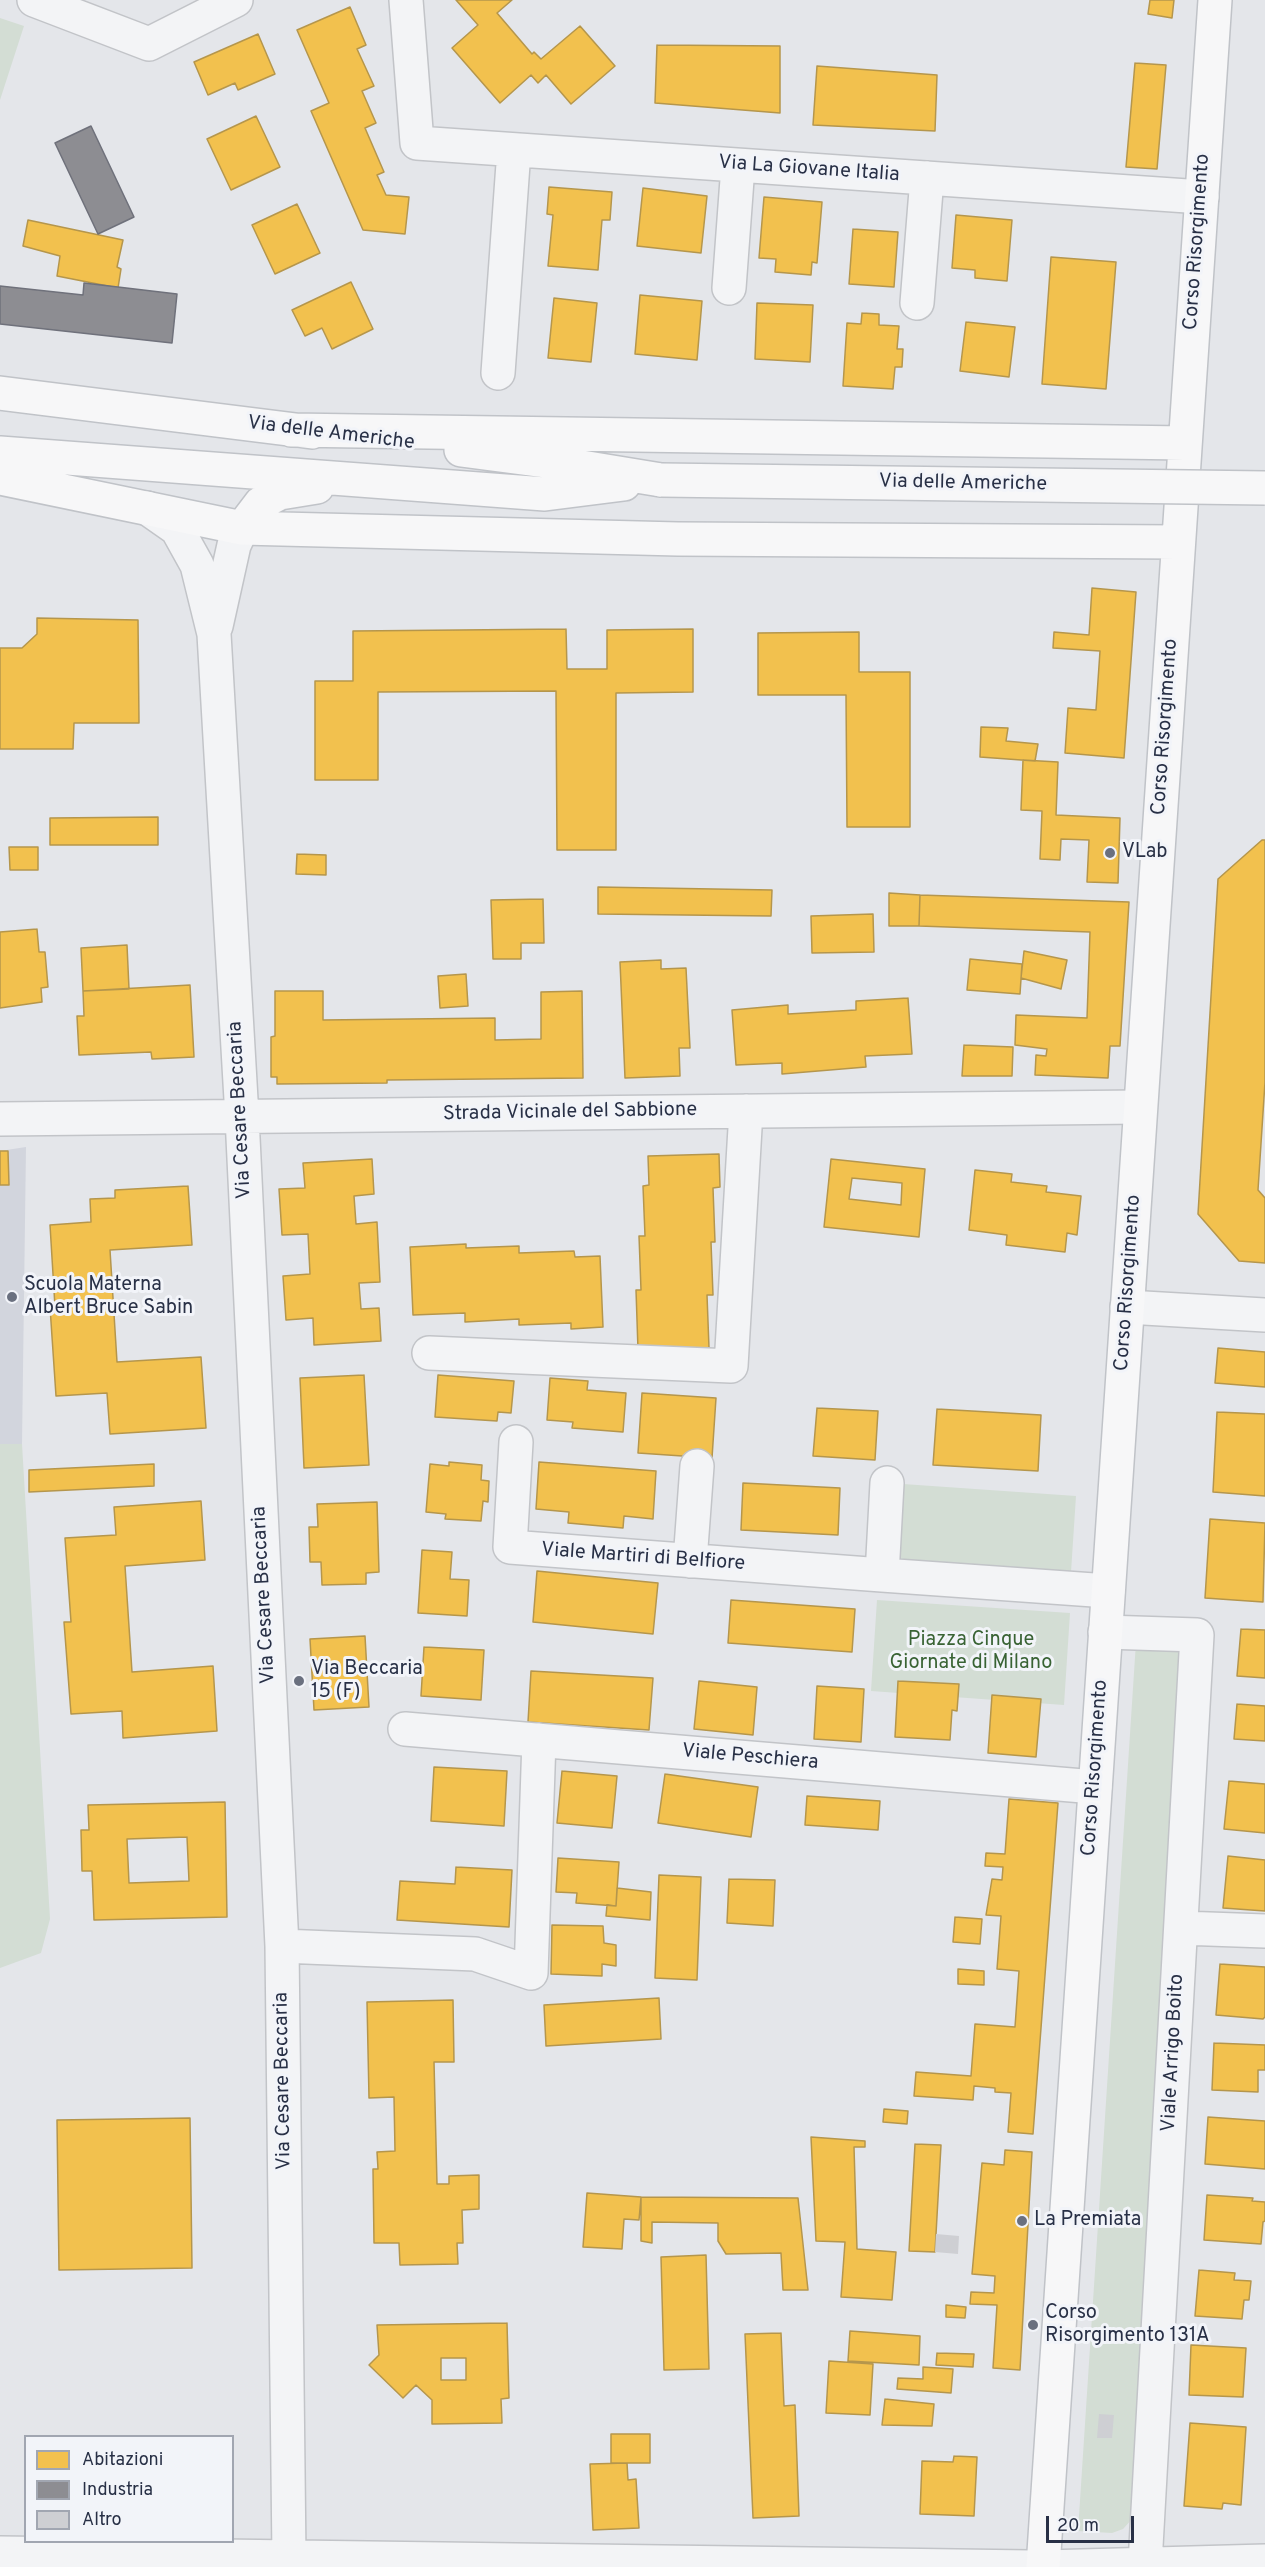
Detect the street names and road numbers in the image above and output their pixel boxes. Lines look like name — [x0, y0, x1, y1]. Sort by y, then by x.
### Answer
street label: Via La Giovane Italia — [718, 152, 900, 188]
street label: Corso Risorgimento — [1180, 153, 1216, 331]
street label: Via delle Americhe — [246, 412, 416, 456]
street label: Via delle Americhe — [879, 471, 1047, 497]
street label: Corso Risorgimento — [1148, 638, 1184, 816]
street label: Via Cesare Beccaria — [224, 1020, 258, 1200]
street label: Strada Vicinale del Sabbione — [443, 1099, 697, 1127]
street label: Corso Risorgimento — [1111, 1194, 1147, 1372]
street label: Via Cesare Beccaria — [248, 1505, 282, 1685]
street label: Viale Martiri di Belfiore — [540, 1539, 746, 1577]
street label: Corso Risorgimento — [1078, 1679, 1114, 1857]
street label: Viale Peschiera — [681, 1740, 819, 1776]
street label: Viale Arrigo Boito — [1158, 1973, 1190, 2133]
street label: Via Cesare Beccaria — [270, 1992, 298, 2170]

